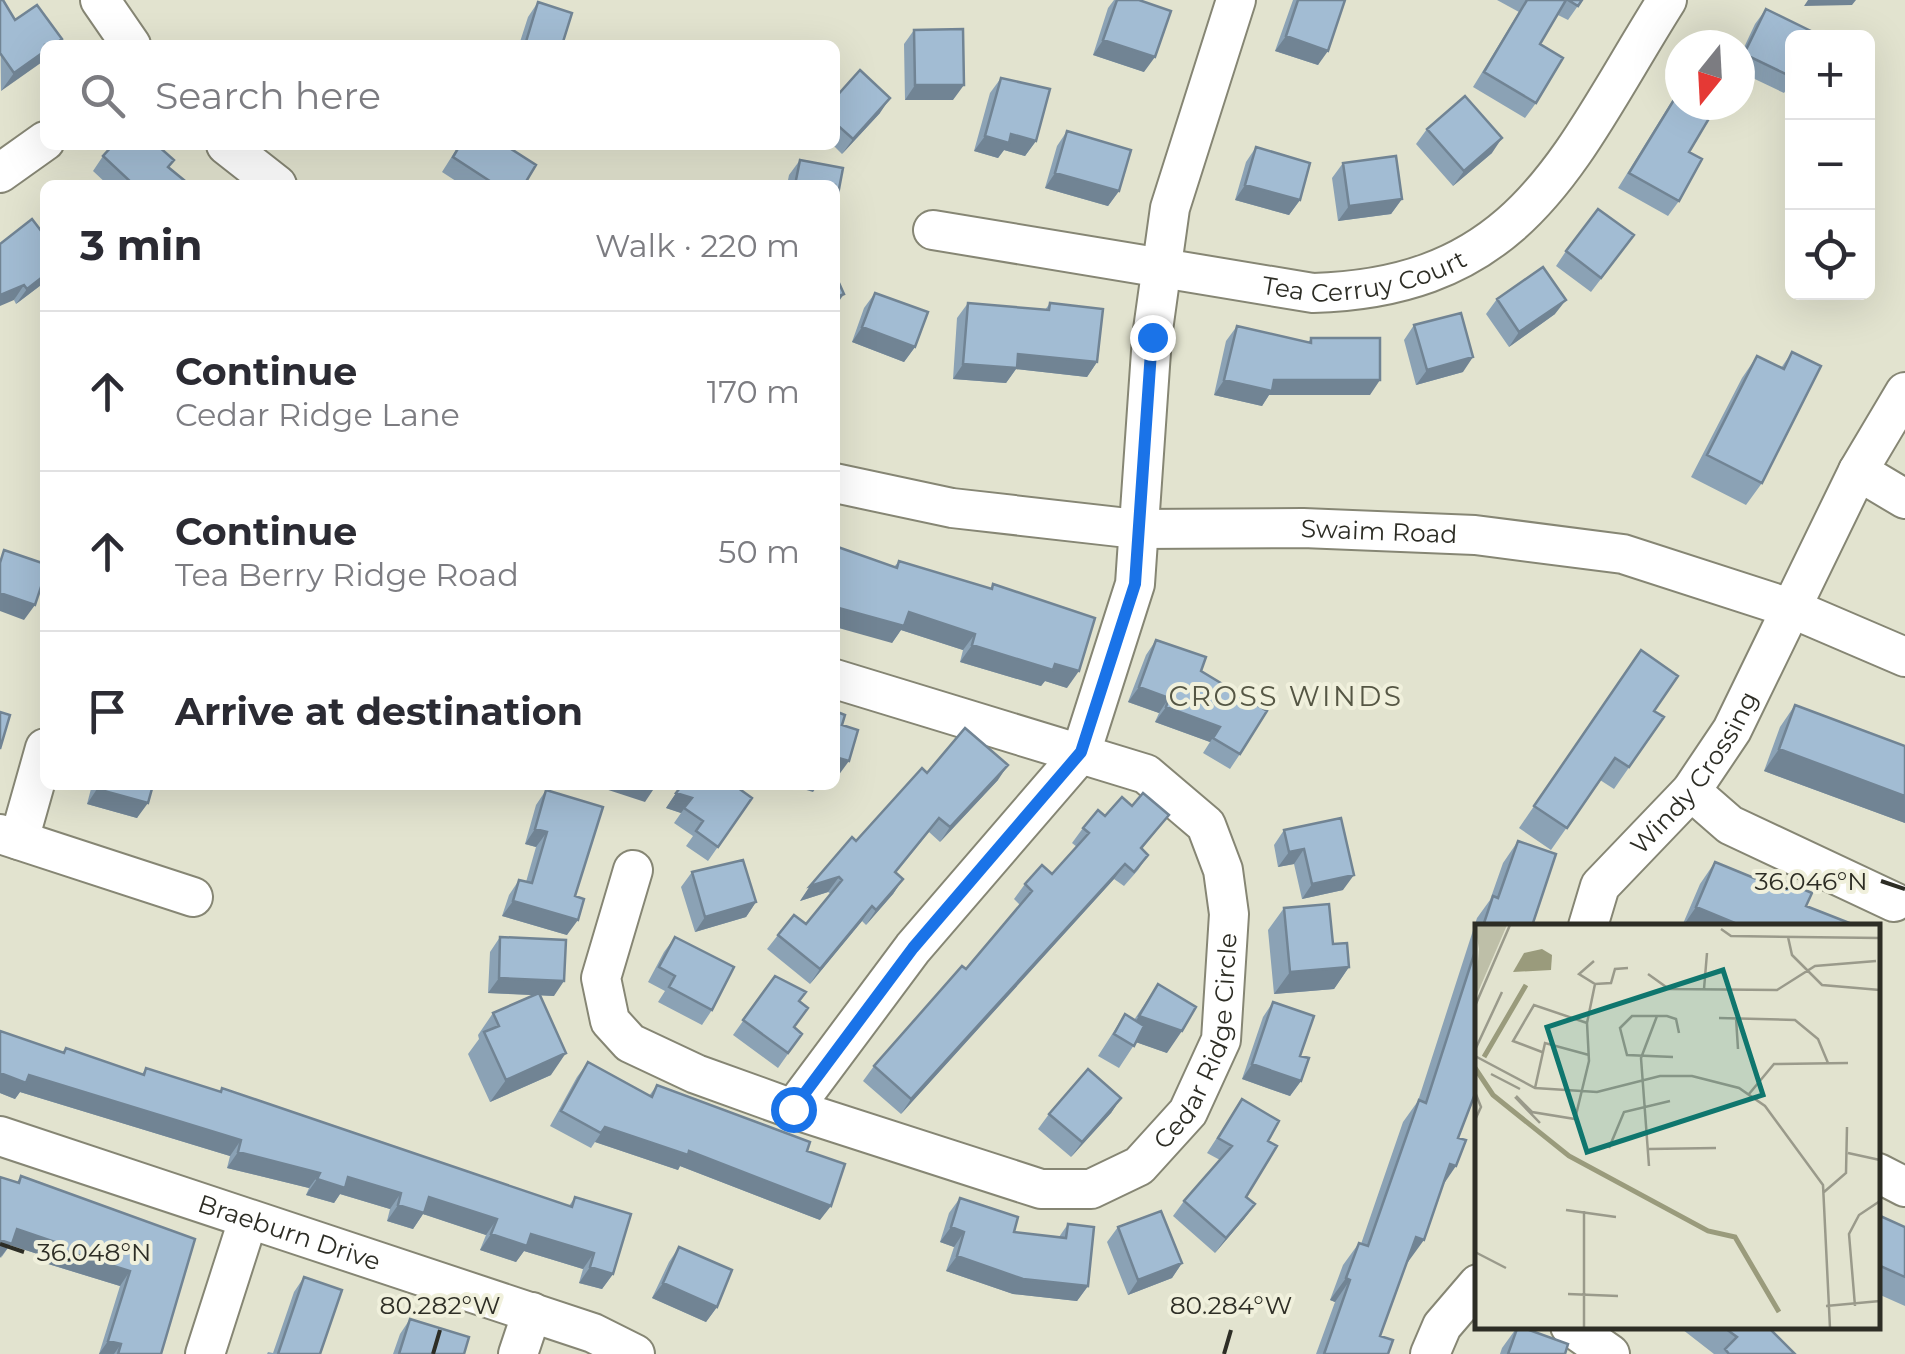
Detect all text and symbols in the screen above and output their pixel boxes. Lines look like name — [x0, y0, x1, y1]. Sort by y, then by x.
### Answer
north arrow — [1665, 30, 1755, 120]
map controls — [1785, 30, 1875, 300]
button: + — [1785, 30, 1875, 120]
search box — [40, 40, 840, 150]
icon: search — [75, 68, 130, 123]
text: Search here — [155, 72, 381, 119]
button: − — [1785, 120, 1875, 210]
button: locate — [1785, 210, 1875, 300]
text: 3 min — [80, 219, 202, 271]
text: Walk · 220 m — [595, 226, 800, 265]
street label: Tea Cerruy Court — [1260, 243, 1471, 308]
route end — [1130, 315, 1176, 361]
text: Continue — [175, 348, 357, 395]
icon: ahead — [80, 364, 135, 419]
text: 170 m — [707, 372, 800, 411]
text: Cedar Ridge Lane — [175, 395, 460, 434]
text: Continue — [175, 508, 357, 555]
street label: Swaim Road — [1300, 513, 1458, 549]
icon: ahead — [80, 524, 135, 579]
text: 50 m — [718, 532, 800, 571]
text: Tea Berry Ridge Road — [175, 555, 519, 594]
district label: CROSS WINDS — [1168, 679, 1404, 713]
icon: arrive — [80, 684, 135, 739]
street label: Windy Crossing — [1624, 686, 1764, 860]
text: Arrive at destination — [175, 688, 583, 735]
text: 36.046°N — [1754, 866, 1868, 896]
inset map — [1475, 924, 1880, 1329]
street label: Cedar Ridge Circle — [1147, 932, 1243, 1155]
route start — [771, 1087, 817, 1133]
street label: Braeburn Drive — [194, 1188, 385, 1276]
text: 36.048°N — [37, 1237, 151, 1267]
text: 80.282°W — [379, 1290, 501, 1320]
text: 80.284°W — [1170, 1290, 1292, 1320]

